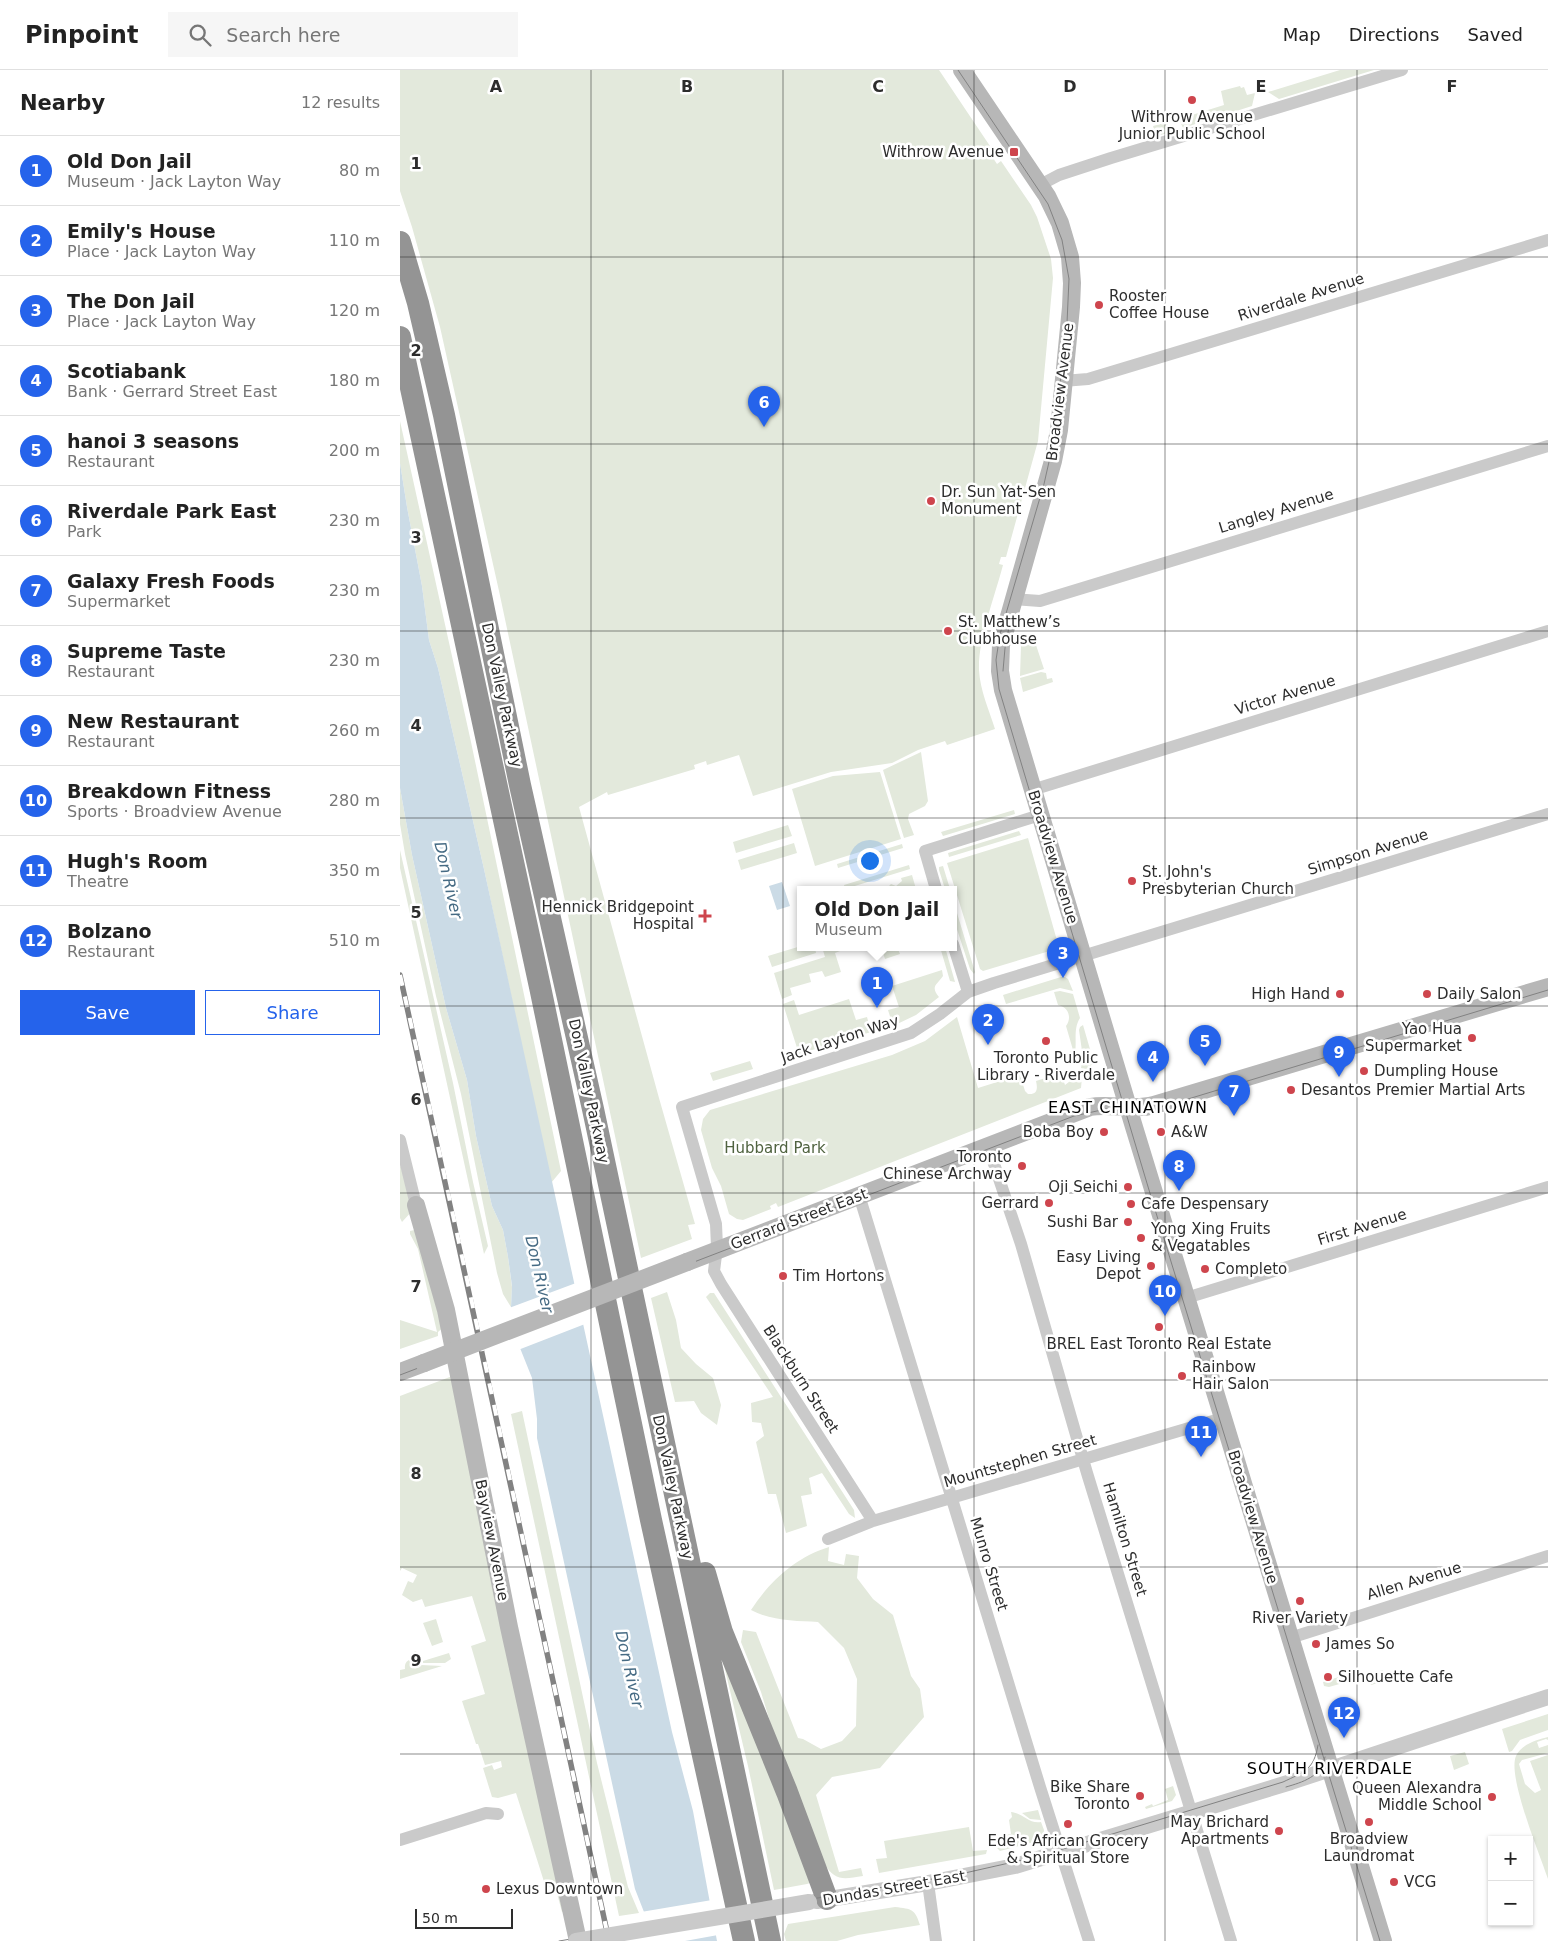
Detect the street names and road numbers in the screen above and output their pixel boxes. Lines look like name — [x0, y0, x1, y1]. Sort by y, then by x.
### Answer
street label: Riverdale Avenue — [1236, 269, 1366, 325]
street label: Broadview Avenue — [1043, 322, 1077, 462]
street label: Langley Avenue — [1216, 485, 1336, 537]
street label: Don Valley Parkway — [478, 621, 526, 769]
street label: Victor Avenue — [1233, 671, 1337, 719]
street label: Broadview Avenue — [1024, 788, 1082, 926]
street label: Simpson Avenue — [1306, 825, 1430, 879]
street label: Jack Layton Way — [778, 1011, 901, 1067]
street label: Don Valley Parkway — [565, 1017, 613, 1165]
street label: Gerrard Street East — [728, 1185, 870, 1253]
street label: First Avenue — [1315, 1205, 1409, 1249]
street label: Blackburn Street — [759, 1322, 843, 1437]
street label: Don Valley Parkway — [649, 1413, 697, 1561]
street label: Mountstephen Street — [942, 1431, 1099, 1491]
street label: Broadview Avenue — [1224, 1448, 1282, 1586]
street label: Bayview Avenue — [471, 1478, 513, 1602]
street label: Hamilton Street — [1099, 1480, 1151, 1598]
street label: Munro Street — [966, 1515, 1012, 1613]
street label: Allen Avenue — [1365, 1558, 1463, 1604]
street label: Dundas Street East — [821, 1867, 967, 1909]

